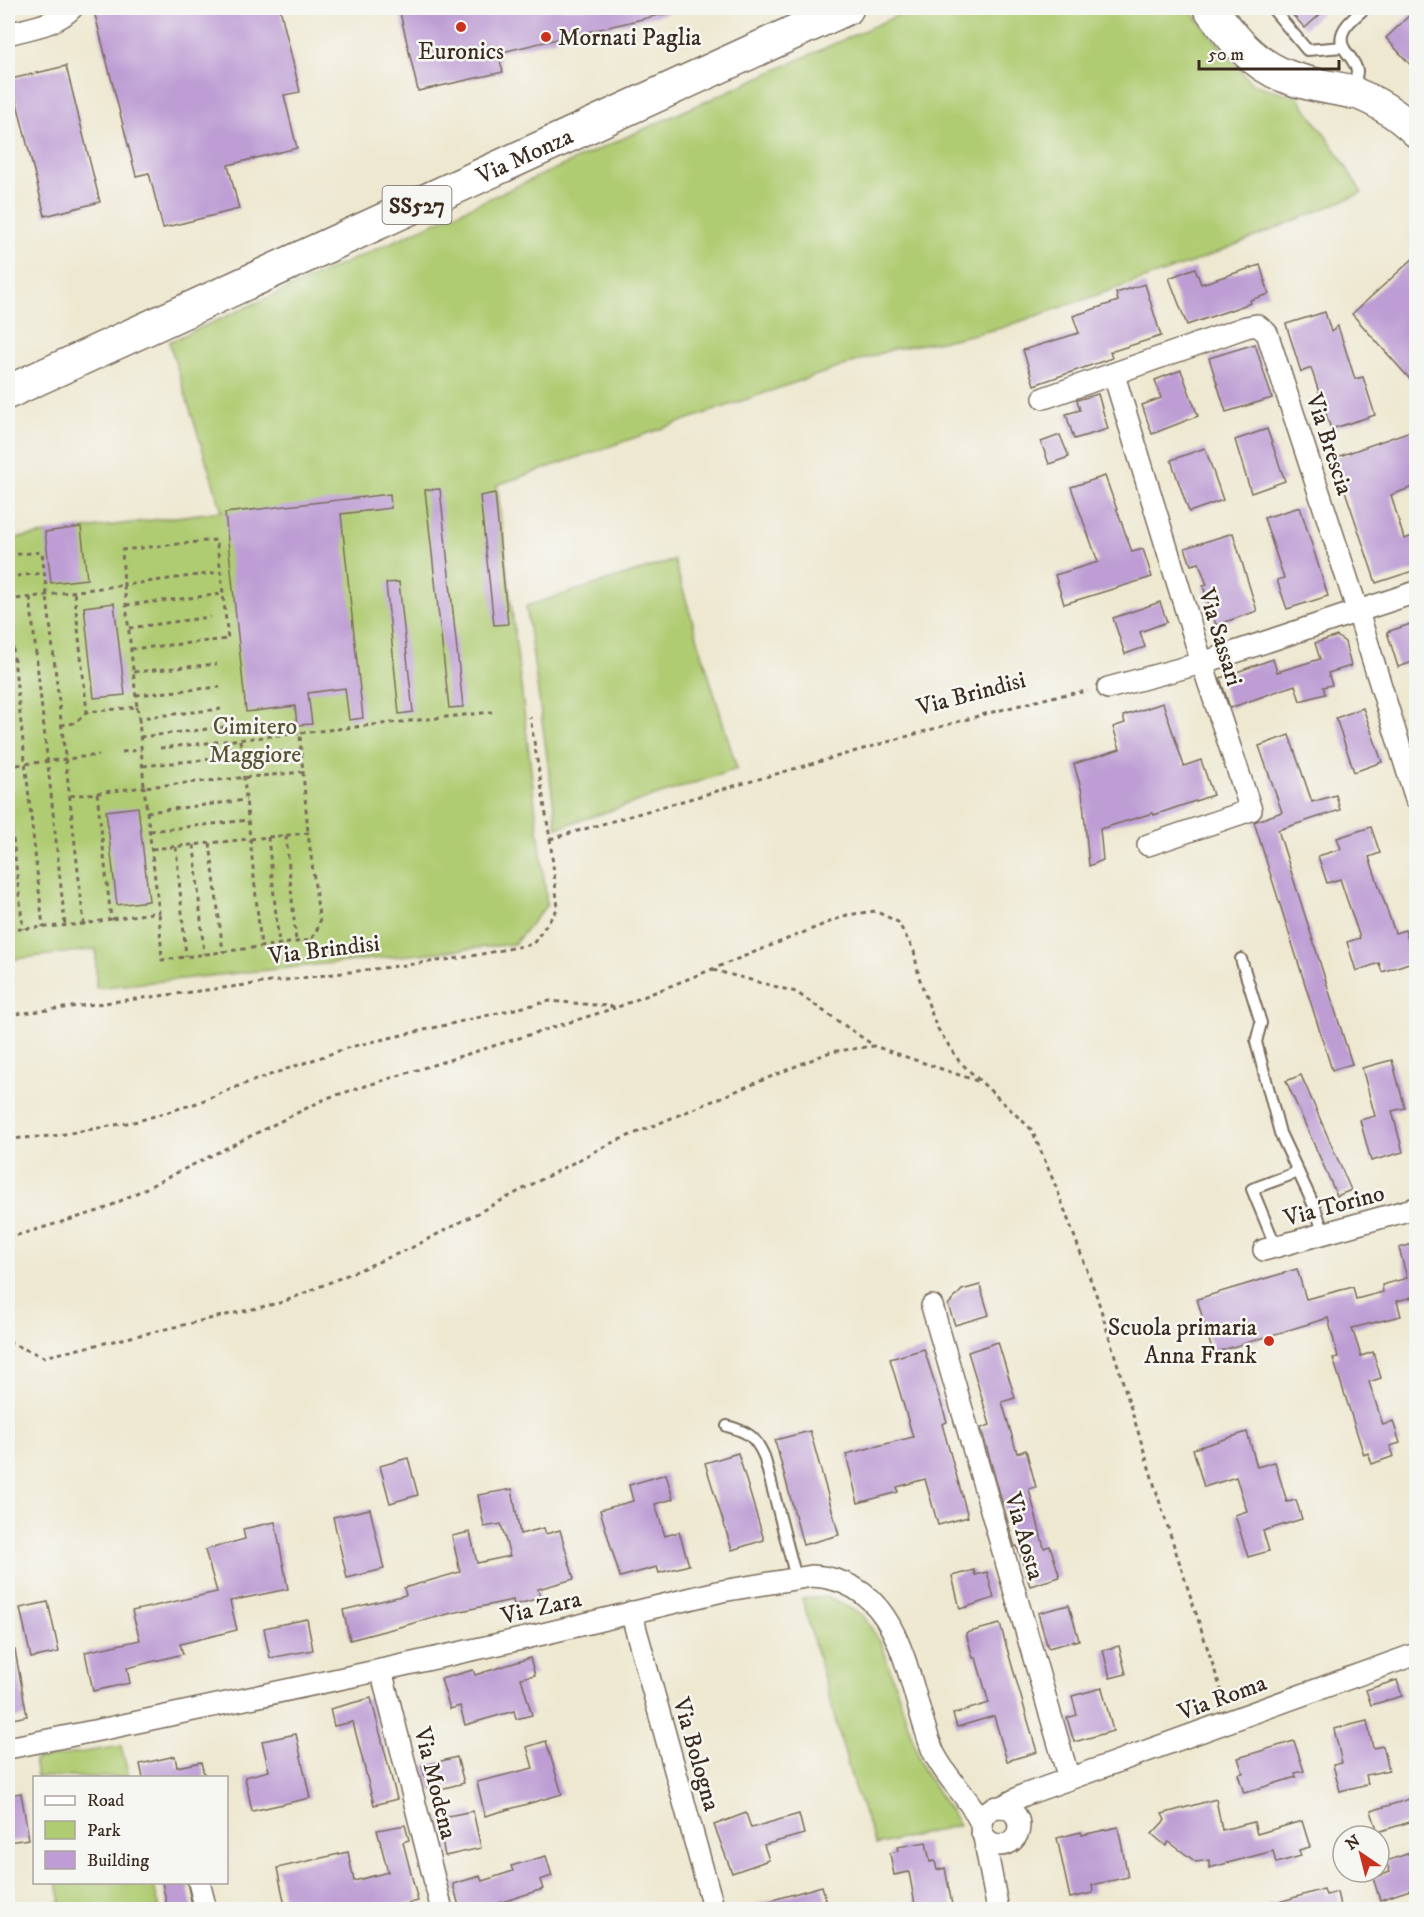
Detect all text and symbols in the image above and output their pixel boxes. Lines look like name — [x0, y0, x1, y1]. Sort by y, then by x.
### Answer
marker: Euronics — [454, 20, 468, 34]
place label: Mornati Paglia — [558, 23, 702, 53]
marker: Mornati Paglia — [539, 30, 553, 44]
scale bar — [1199, 33, 1338, 71]
place label: Euronics — [418, 37, 504, 67]
text: 50 m — [1208, 44, 1244, 66]
street label: Via Monza — [471, 121, 579, 192]
road number: SS527 — [382, 186, 452, 224]
street label: Via Brescia — [1298, 389, 1360, 500]
street label: Via Sassari — [1191, 584, 1249, 690]
street label: Via Brindisi — [913, 665, 1029, 723]
park label: Cimitero Maggiore — [209, 712, 301, 770]
street label: Via Brindisi — [266, 928, 381, 972]
street label: Via Torino — [1280, 1178, 1388, 1234]
place label: Scuola primaria Anna Frank — [1108, 1313, 1258, 1371]
marker: Scuola primaria Anna Frank — [1262, 1334, 1276, 1348]
street label: Via Aosta — [997, 1488, 1051, 1584]
street label: Via Zara — [497, 1584, 585, 1632]
street label: Via Roma — [1173, 1668, 1272, 1728]
street label: Via Bologna — [665, 1693, 727, 1815]
street label: Via Modena — [406, 1723, 464, 1843]
legend — [33, 1776, 228, 1884]
text: Road — [87, 1790, 124, 1812]
text: Park — [87, 1820, 121, 1842]
north arrow — [1331, 1824, 1391, 1884]
text: N — [1342, 1831, 1364, 1854]
text: Building — [87, 1850, 149, 1872]

